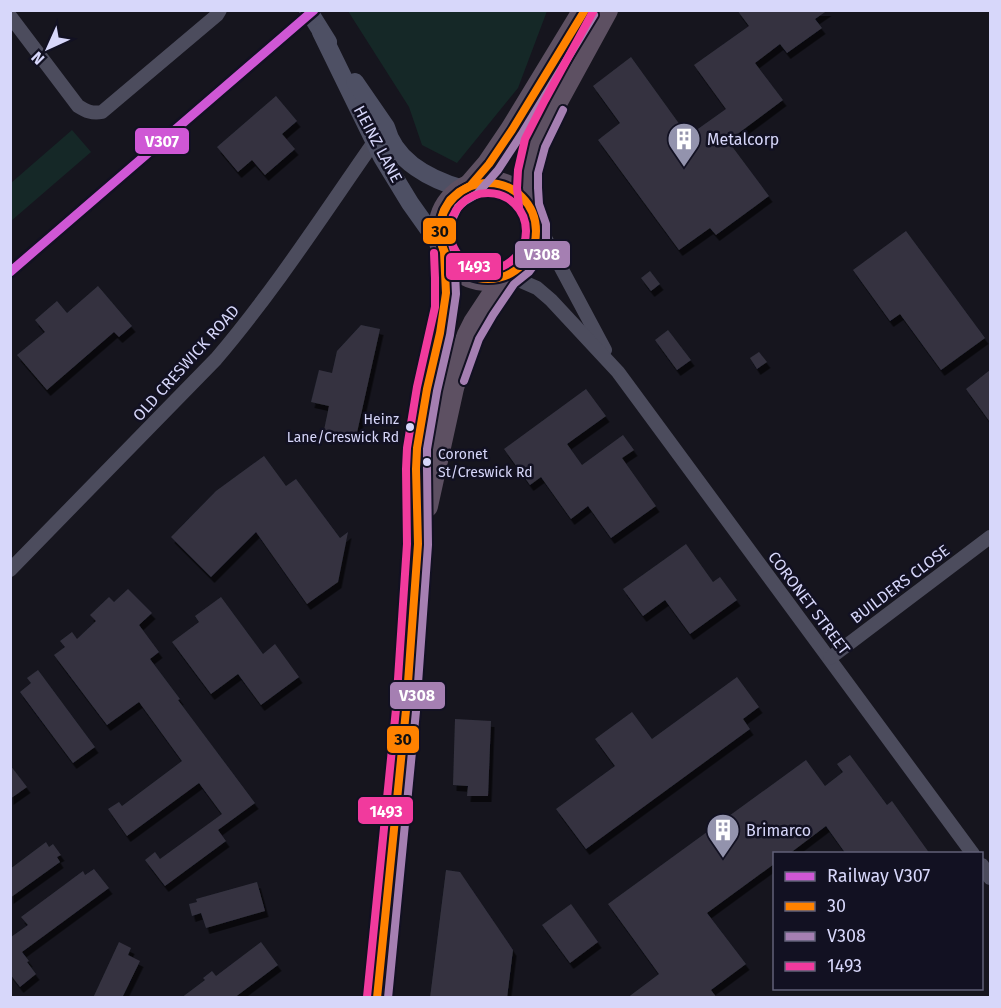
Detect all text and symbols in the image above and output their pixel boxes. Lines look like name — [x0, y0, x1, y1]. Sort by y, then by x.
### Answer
north arrow — [18, 18, 78, 78]
text: N — [27, 48, 48, 69]
street label: HEINZ LANE — [350, 102, 406, 186]
building icon: Metalcorp — [666, 121, 702, 168]
line badge: V307 — [134, 127, 190, 155]
place label: Metalcorp — [707, 130, 779, 149]
text: V307 — [144, 132, 179, 151]
line badge: 30 — [422, 217, 457, 245]
text: 30 — [430, 222, 449, 241]
line badge: V308 — [514, 240, 571, 269]
text: V308 — [523, 245, 560, 264]
line badge: 1493 — [445, 252, 502, 281]
text: 1493 — [457, 257, 491, 276]
street label: OLD CRESWICK ROAD — [129, 301, 243, 425]
place label: Heinz Lane/Creswick Rd — [287, 411, 399, 446]
marker: Heinz Lane/Creswick Rd — [404, 421, 416, 433]
place label: Coronet St/Creswick Rd — [438, 446, 533, 481]
marker: Coronet St/Creswick Rd — [421, 456, 433, 468]
street label: BUILDERS CLOSE — [847, 541, 953, 627]
street label: CORONET STREET — [764, 548, 854, 659]
line badge: V308 — [389, 681, 446, 710]
text: V308 — [398, 686, 435, 705]
line badge: 30 — [386, 725, 420, 754]
text: 30 — [393, 730, 412, 749]
line badge: 1493 — [357, 796, 414, 825]
text: 1493 — [369, 802, 403, 821]
building icon: Brimarco — [705, 812, 741, 859]
place label: Brimarco — [746, 821, 811, 840]
legend — [773, 852, 983, 990]
text: Railway V307 — [827, 865, 930, 887]
text: 30 — [827, 895, 846, 917]
text: V308 — [827, 925, 866, 947]
text: 1493 — [827, 955, 862, 977]

